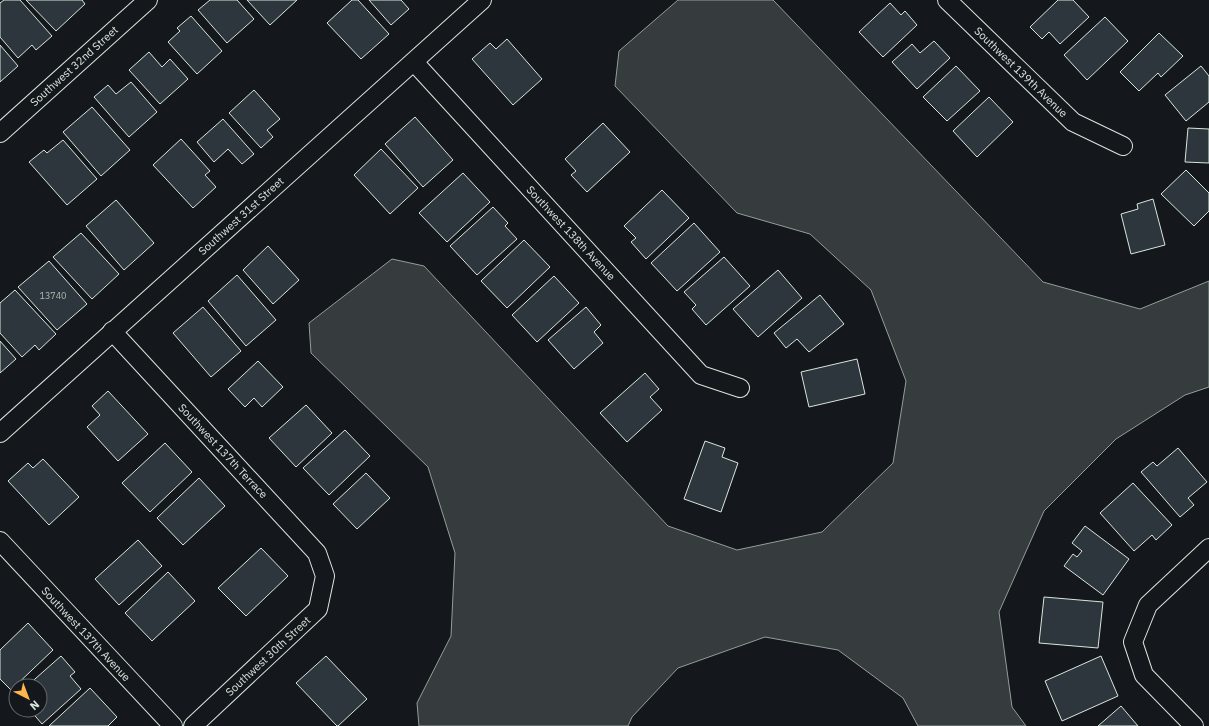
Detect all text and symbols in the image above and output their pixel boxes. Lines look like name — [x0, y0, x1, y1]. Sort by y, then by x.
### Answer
street label: Southwest 32nd Street — [27, 23, 121, 109]
street label: Southwest 139th Avenue — [971, 24, 1071, 120]
street label: Southwest 31st Street — [195, 174, 287, 258]
street label: Southwest 138th Avenue — [524, 183, 618, 283]
house number: 13740 — [39, 290, 67, 301]
street label: Southwest 137th Terrace — [175, 401, 271, 501]
street label: Southwest 137th Avenue — [39, 584, 133, 684]
street label: Southwest 30th Street — [223, 613, 313, 699]
north arrow — [8, 678, 48, 718]
text: N — [27, 698, 42, 713]

